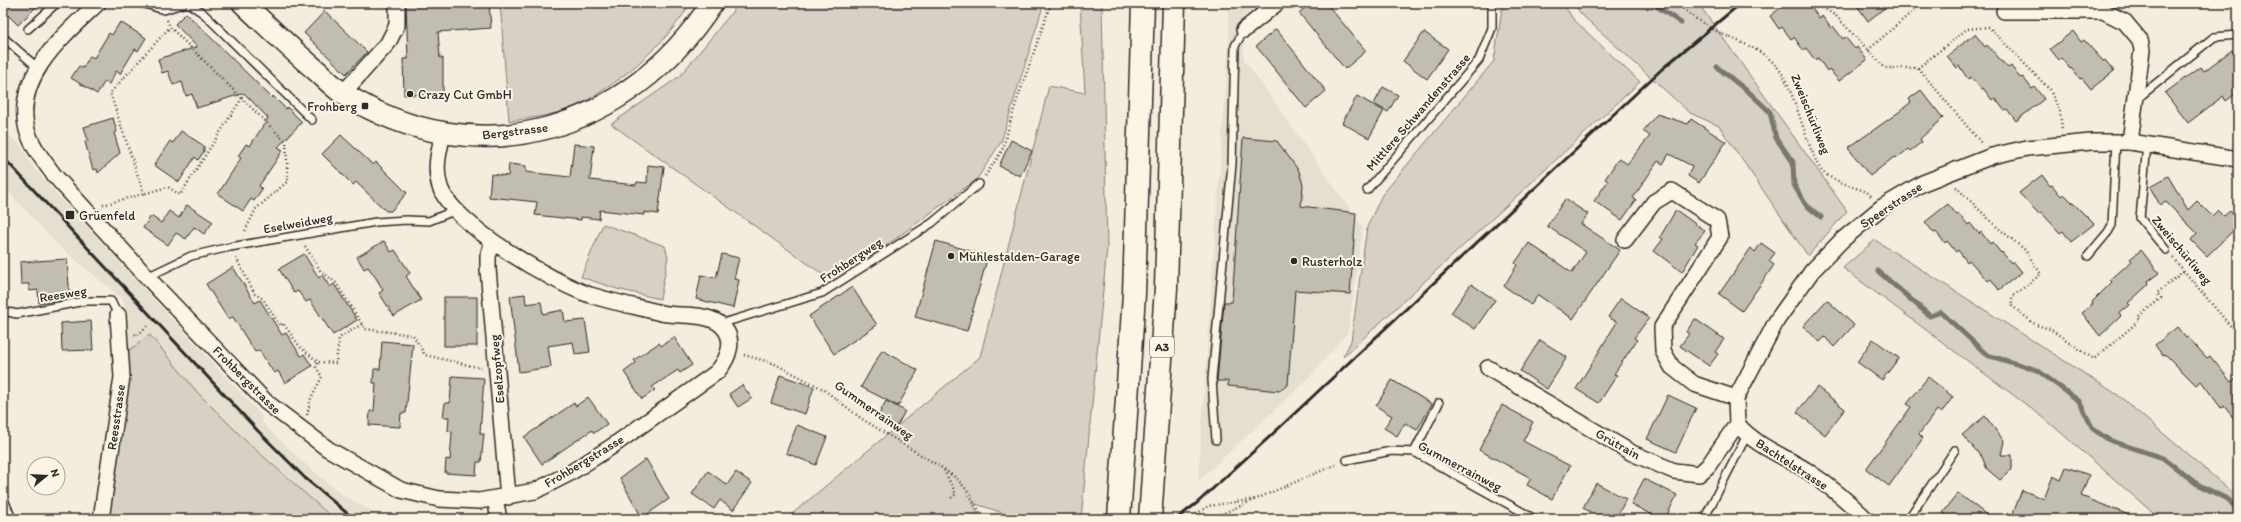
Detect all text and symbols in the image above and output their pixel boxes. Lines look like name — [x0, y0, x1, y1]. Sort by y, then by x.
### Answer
street label: Mittlere Schwandenstrasse — [1363, 50, 1473, 174]
street label: Zweischürliweg — [1788, 72, 1834, 157]
place label: Crazy Cut GmbH — [418, 87, 512, 102]
marker: Crazy Cut GmbH — [405, 89, 415, 99]
place label: Frohberg — [307, 99, 357, 114]
marker: Frohberg — [360, 101, 370, 111]
street label: Bergstrasse — [481, 120, 549, 142]
street label: Speerstrasse — [1857, 179, 1925, 231]
place label: Grüenfeld — [79, 208, 135, 223]
marker: Grüenfeld — [64, 209, 76, 221]
street label: Eselweidweg — [262, 209, 334, 236]
street label: Zweischürliweg — [2149, 212, 2215, 288]
street label: Frohbergweg — [817, 234, 885, 286]
place label: Mühlestalden-Garage — [959, 249, 1080, 264]
marker: Mühlestalden-Garage — [946, 251, 956, 261]
place label: Rusterholz — [1302, 254, 1362, 269]
marker: Rusterholz — [1289, 256, 1299, 266]
street label: Reesweg — [38, 283, 88, 305]
street label: Eselzopfweg — [486, 334, 507, 404]
road number: A3 — [1150, 337, 1174, 357]
street label: Frohbergstrasse — [210, 343, 284, 417]
street label: Gummerrainweg — [832, 377, 917, 443]
street label: Reesstrasse — [104, 383, 128, 451]
street label: Grütrain — [1593, 426, 1644, 463]
street label: Frohbergstrasse — [542, 431, 626, 491]
street label: Bachtelstrasse — [1753, 435, 1831, 493]
street label: Gummerrainweg — [1416, 438, 1505, 495]
north arrow — [26, 456, 66, 496]
text: N — [48, 468, 62, 479]

